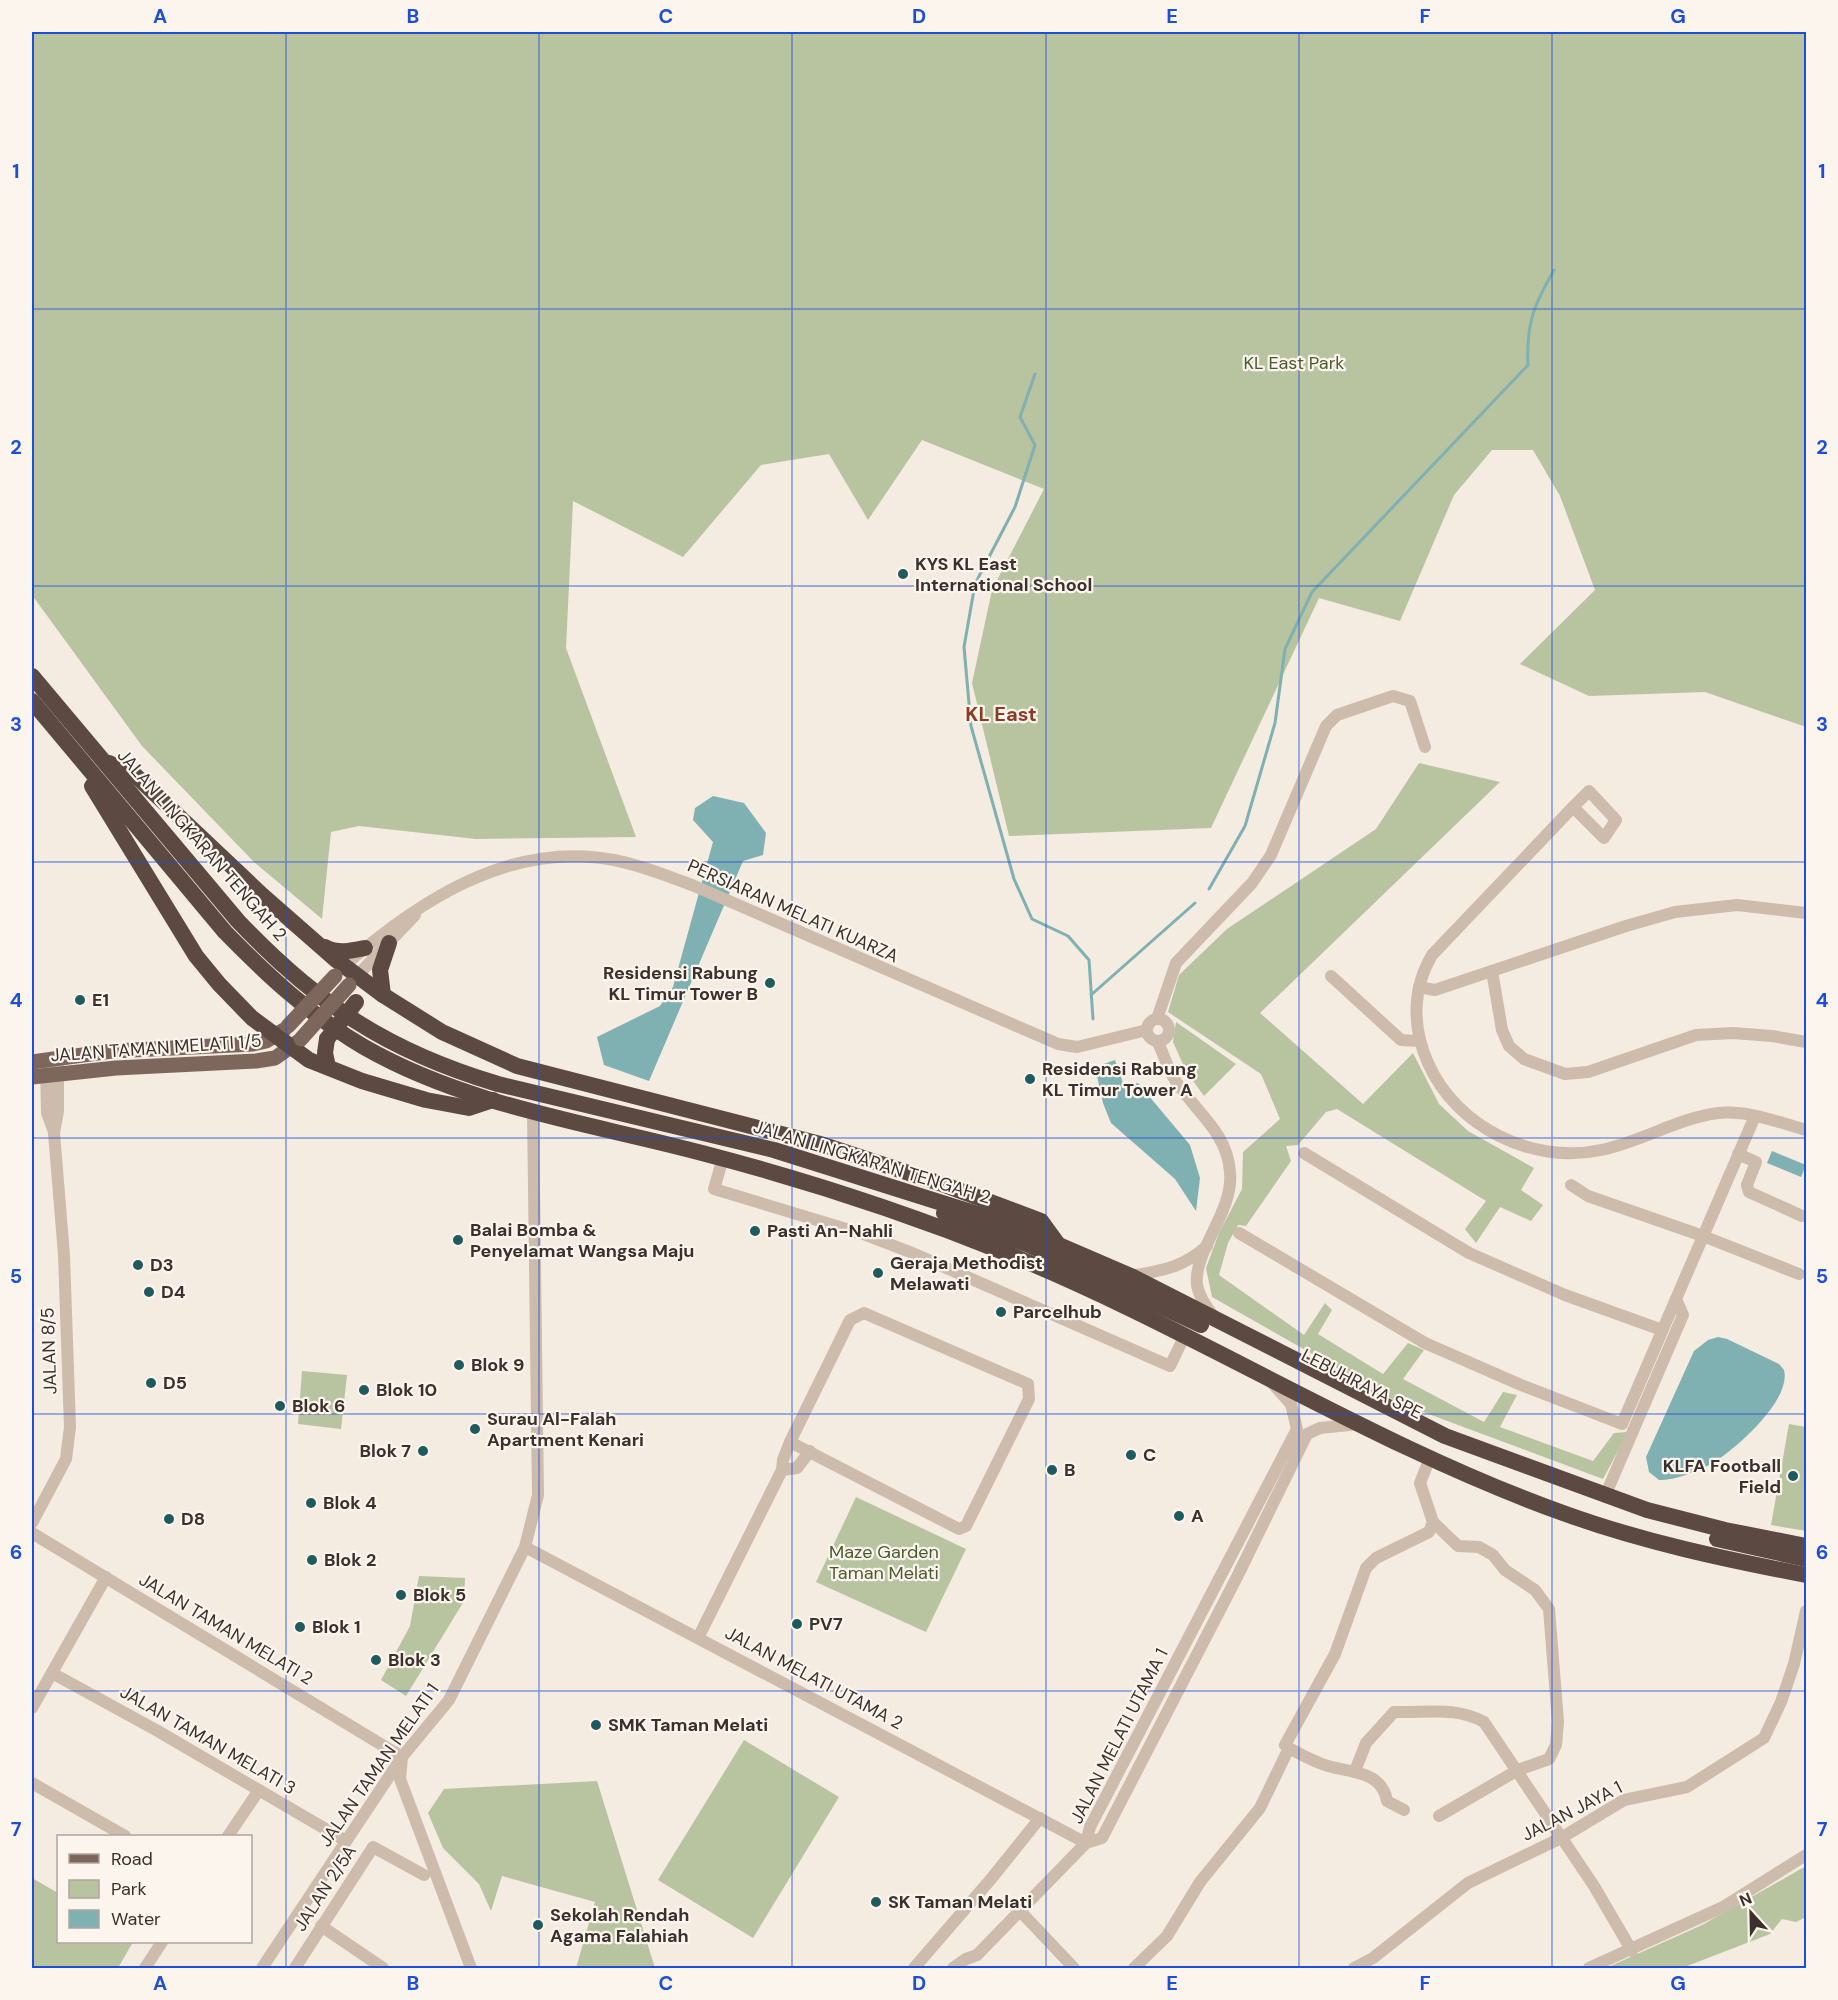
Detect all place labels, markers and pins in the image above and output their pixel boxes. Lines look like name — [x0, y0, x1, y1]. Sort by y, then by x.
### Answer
place label: KYS KL East International School — [915, 552, 1092, 597]
marker: KYS KL East International School — [896, 567, 910, 581]
place label: Residensi Rabung KL Timur Tower B — [603, 961, 758, 1006]
marker: Residensi Rabung KL Timur Tower B — [763, 976, 777, 990]
place label: E1 — [92, 988, 109, 1012]
marker: E1 — [73, 993, 87, 1007]
place label: Residensi Rabung KL Timur Tower A — [1042, 1057, 1197, 1102]
marker: Residensi Rabung KL Timur Tower A — [1023, 1072, 1037, 1086]
place label: Balai Bomba & Penyelamat Wangsa Maju — [470, 1218, 694, 1263]
place label: Pasti An-Nahli — [767, 1219, 893, 1243]
marker: Pasti An-Nahli — [748, 1224, 762, 1238]
marker: Balai Bomba & Penyelamat Wangsa Maju — [451, 1233, 465, 1247]
place label: Geraja Methodist Melawati — [890, 1251, 1043, 1296]
place label: D3 — [150, 1253, 174, 1277]
marker: D3 — [131, 1258, 145, 1272]
marker: Geraja Methodist Melawati — [871, 1266, 885, 1280]
place label: D4 — [161, 1280, 186, 1304]
marker: D4 — [142, 1285, 156, 1299]
place label: Parcelhub — [1013, 1300, 1102, 1324]
marker: Parcelhub — [994, 1305, 1008, 1319]
place label: Blok 9 — [471, 1353, 524, 1377]
marker: Blok 9 — [452, 1358, 466, 1372]
place label: D5 — [163, 1371, 187, 1395]
marker: D5 — [144, 1376, 158, 1390]
place label: Blok 10 — [376, 1378, 437, 1402]
marker: Blok 10 — [357, 1383, 371, 1397]
place label: Blok 6 — [292, 1394, 345, 1418]
marker: Blok 6 — [273, 1399, 287, 1413]
place label: Surau Al-Falah Apartment Kenari — [487, 1407, 644, 1452]
marker: Surau Al-Falah Apartment Kenari — [468, 1422, 482, 1436]
place label: Blok 7 — [359, 1439, 411, 1463]
place label: C — [1143, 1443, 1156, 1467]
marker: Blok 7 — [416, 1444, 430, 1458]
marker: C — [1124, 1448, 1138, 1462]
place label: KLFA Football Field — [1663, 1454, 1781, 1499]
place label: B — [1064, 1458, 1075, 1482]
marker: B — [1045, 1463, 1059, 1477]
marker: KLFA Football Field — [1786, 1469, 1800, 1483]
place label: Blok 4 — [323, 1491, 377, 1515]
marker: Blok 4 — [304, 1496, 318, 1510]
place label: A — [1191, 1504, 1204, 1528]
place label: D8 — [181, 1507, 205, 1531]
marker: A — [1172, 1509, 1186, 1523]
marker: D8 — [162, 1512, 176, 1526]
place label: Blok 2 — [324, 1548, 376, 1572]
marker: Blok 2 — [305, 1553, 319, 1567]
place label: Blok 5 — [413, 1583, 466, 1607]
marker: Blok 5 — [394, 1588, 408, 1602]
place label: PV7 — [809, 1612, 843, 1636]
place label: Blok 1 — [312, 1615, 360, 1639]
marker: PV7 — [790, 1617, 804, 1631]
marker: Blok 1 — [293, 1620, 307, 1634]
place label: Blok 3 — [388, 1648, 441, 1672]
marker: Blok 3 — [369, 1653, 383, 1667]
place label: SMK Taman Melati — [608, 1713, 768, 1737]
marker: SMK Taman Melati — [589, 1718, 603, 1732]
place label: SK Taman Melati — [888, 1890, 1032, 1914]
marker: SK Taman Melati — [869, 1895, 883, 1909]
place label: Sekolah Rendah Agama Falahiah — [550, 1903, 689, 1948]
marker: Sekolah Rendah Agama Falahiah — [531, 1918, 545, 1932]

